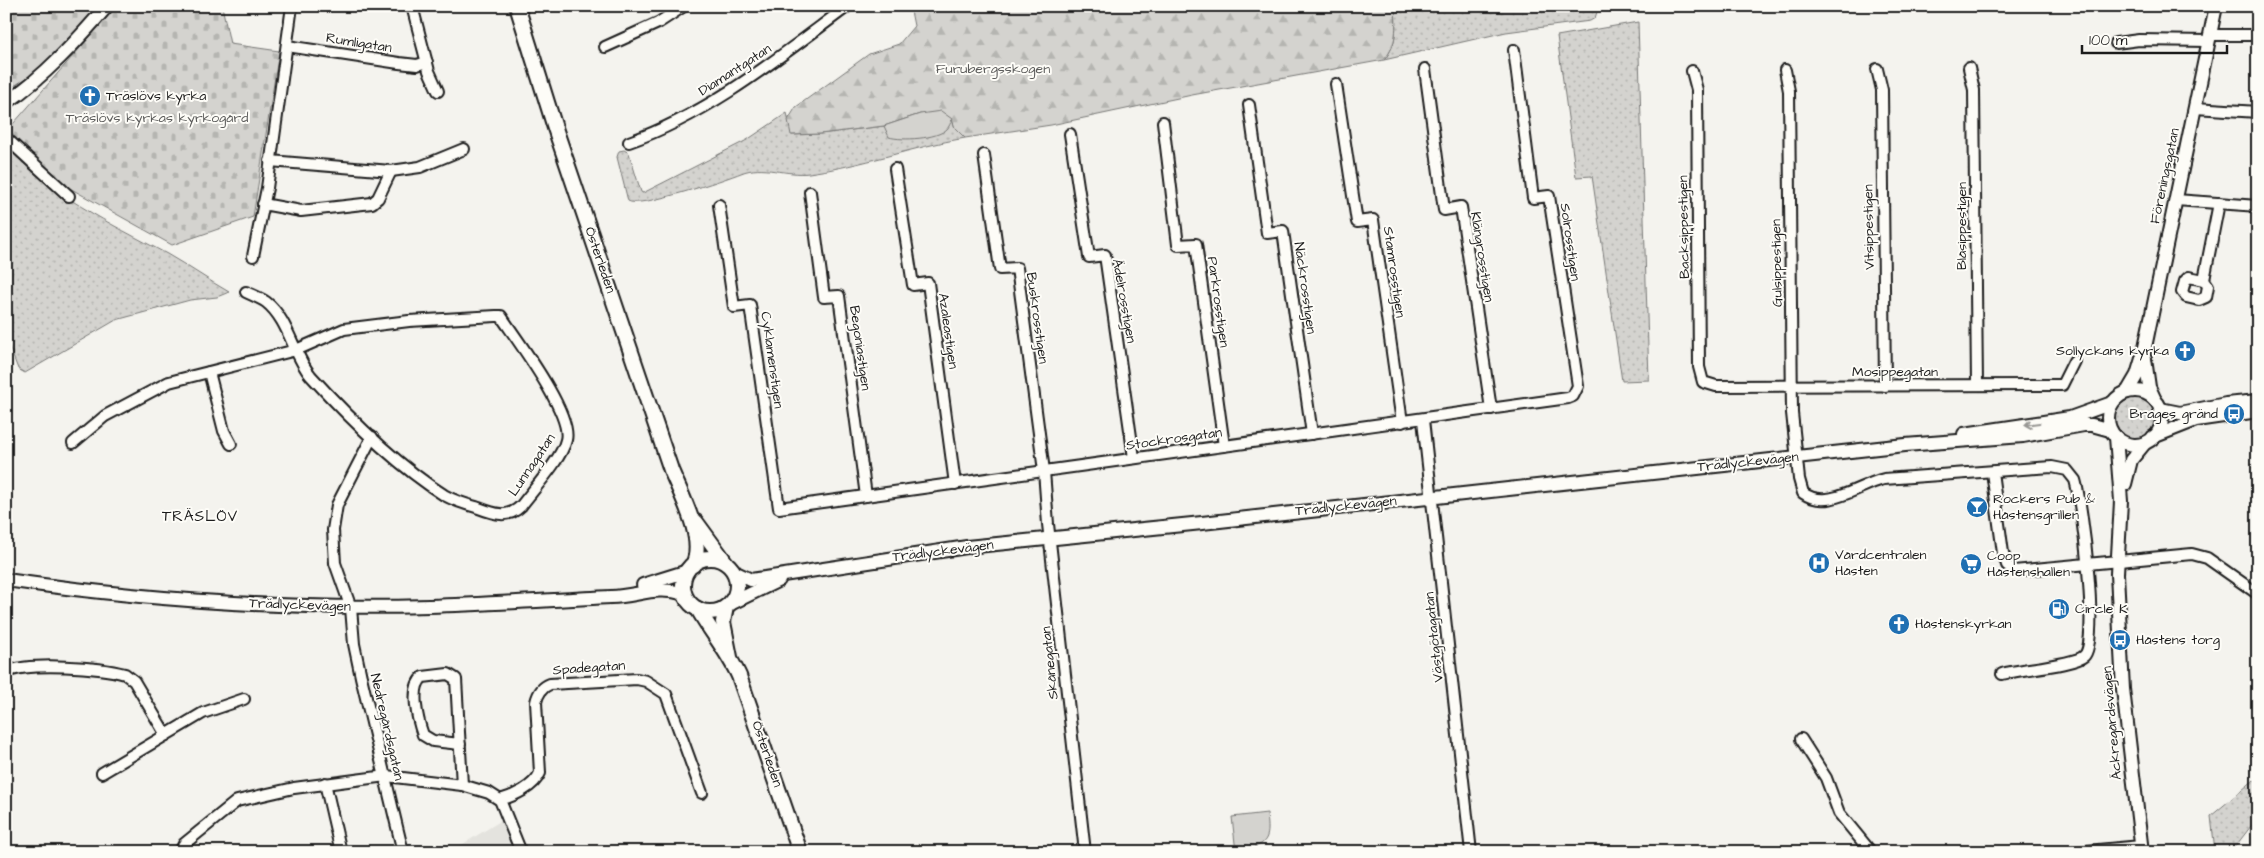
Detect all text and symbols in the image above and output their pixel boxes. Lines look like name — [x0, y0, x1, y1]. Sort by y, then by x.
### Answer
scale bar — [2082, 22, 2226, 54]
street label: Rumligatan — [325, 28, 393, 58]
text: 100 m — [2089, 30, 2128, 51]
street label: Diamantgatan — [695, 39, 775, 101]
park label: Furubergsskogen — [936, 59, 1050, 79]
church icon: Träslövs kyrka — [78, 84, 102, 108]
place label: Träslövs kyrka — [106, 86, 206, 106]
park label: Träslövs kyrkas kyrkogård — [66, 108, 248, 128]
street label: Föreningsgatan — [2145, 126, 2185, 226]
street label: Backsippestigen — [1673, 175, 1695, 279]
street label: Blåsippestigen — [1952, 182, 1972, 270]
street label: Vitsippestigen — [1858, 184, 1880, 270]
street label: Solrosstigen — [1555, 202, 1585, 282]
street label: Klängrosstigen — [1465, 210, 1499, 304]
street label: Gulsippestigen — [1766, 219, 1788, 307]
street label: Österleden — [579, 224, 621, 296]
street label: Stamrosstigen — [1378, 225, 1410, 319]
street label: Näckrosstigen — [1289, 241, 1321, 335]
street label: Parkrosstigen — [1202, 255, 1234, 349]
street label: Ädelrosstigen — [1107, 257, 1141, 345]
street label: Buskrosstigen — [1021, 271, 1053, 365]
street label: Azaleastigen — [933, 292, 963, 370]
street label: Begoniastigen — [844, 304, 876, 392]
street label: Cyklamenstigen — [755, 310, 789, 410]
church icon: Sollyckans kyrka — [2173, 339, 2197, 363]
place label: Sollyckans kyrka — [2056, 341, 2169, 361]
street label: Mosippegatan — [1852, 362, 1938, 382]
bus stop icon: Brages gränd — [2222, 402, 2246, 426]
place label: Brages gränd — [2130, 404, 2218, 424]
one-way arrow — [2024, 420, 2040, 430]
street label: Stockrosgatan — [1125, 422, 1223, 456]
street label: Lunnagatan — [504, 430, 560, 500]
street label: Trädlyckevägen — [1696, 447, 1800, 477]
place label: Rockers Pub & Håstensgrillen — [1993, 489, 2096, 525]
street label: Trädlyckevägen — [1294, 491, 1398, 521]
bar icon: Rockers Pub & Håstensgrillen — [1965, 495, 1989, 519]
district label: TRÄSLÖV — [162, 506, 238, 527]
street label: Trädlyckevägen — [891, 535, 995, 567]
place label: Vårdcentralen Håsten — [1835, 545, 1927, 581]
place label: Coop Håstenshallen — [1987, 546, 2070, 582]
hospital icon: Vårdcentralen Håsten — [1807, 551, 1831, 575]
supermarket icon: Coop Håstenshallen — [1959, 552, 1983, 576]
street label: Västgötagatan — [1419, 591, 1449, 683]
street label: Trädlyckevägen — [249, 593, 351, 617]
fuel station icon: Circle K — [2047, 597, 2071, 621]
place label: Circle K — [2075, 599, 2128, 619]
church icon: Håstenskyrkan — [1887, 612, 1911, 636]
place label: Håstenskyrkan — [1915, 614, 2012, 634]
street label: Skånegatan — [1036, 625, 1064, 701]
bus stop icon: Håstens torg — [2108, 628, 2132, 652]
place label: Håstens torg — [2136, 630, 2220, 650]
street label: Spadegatan — [552, 655, 626, 681]
street label: Äckregårdsvägen — [2097, 665, 2127, 781]
street label: Nedregårdsgatan — [365, 672, 409, 782]
street label: Österleden — [746, 718, 788, 790]

